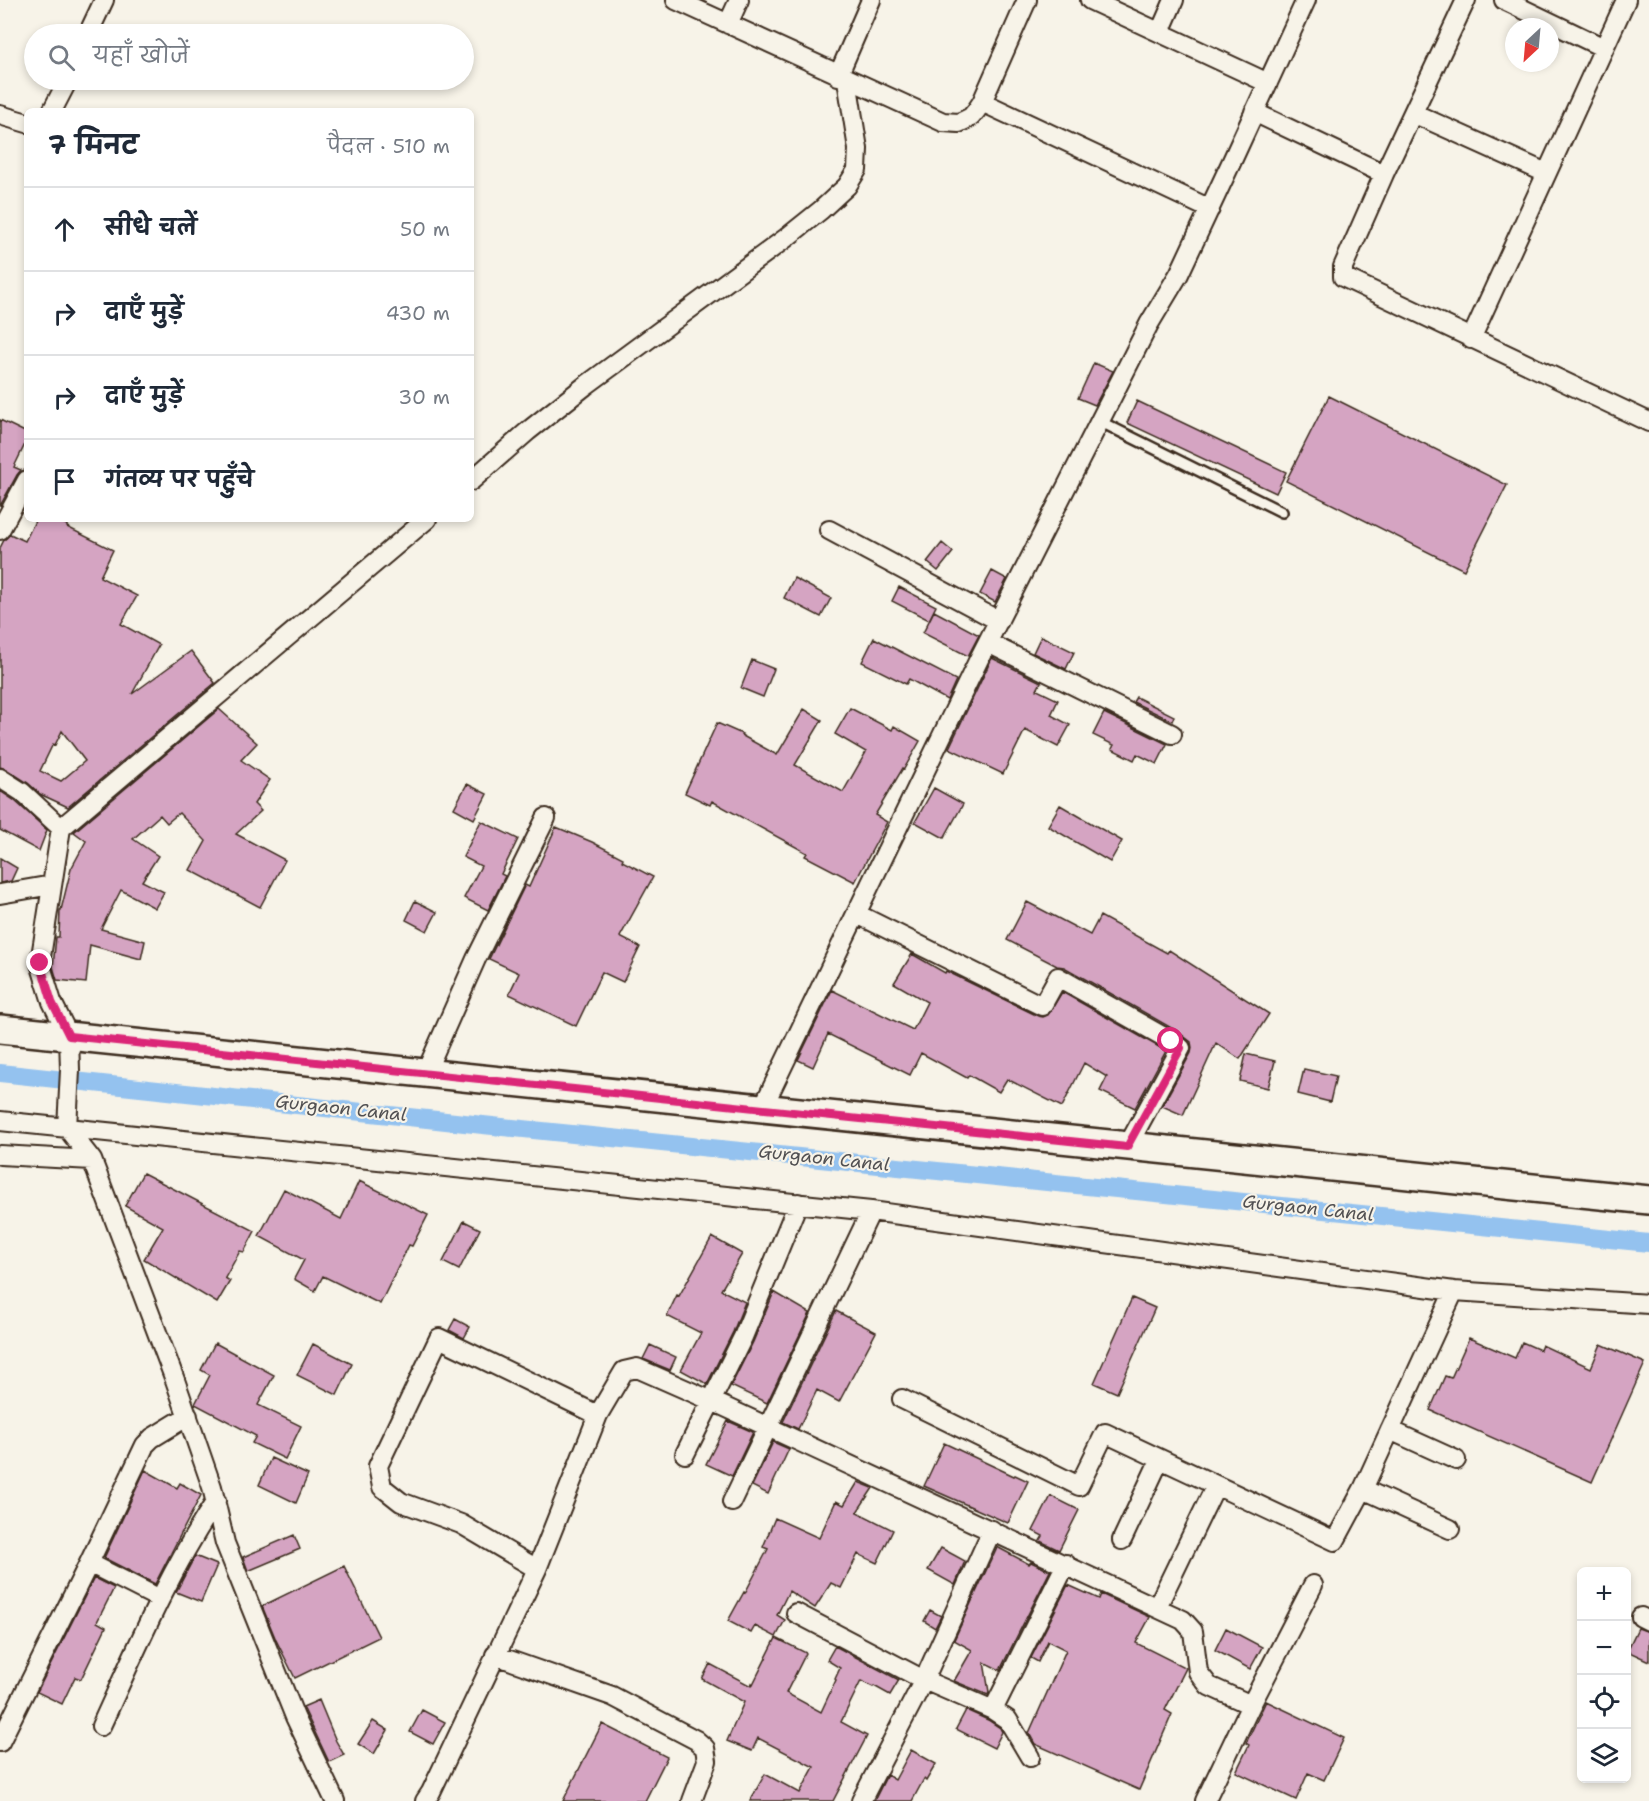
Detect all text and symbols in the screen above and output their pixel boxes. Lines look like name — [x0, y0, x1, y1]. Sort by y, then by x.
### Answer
north arrow — [1505, 18, 1559, 72]
search box — [24, 24, 474, 90]
icon: search — [45, 41, 78, 74]
text: यहाँ खोजें — [93, 41, 189, 70]
text: 7 मिनट — [48, 127, 138, 162]
text: पैदल · 510 m — [327, 133, 450, 159]
icon: ahead — [48, 213, 81, 246]
text: सीधे चलें — [105, 213, 197, 242]
text: 50 m — [400, 216, 450, 242]
icon: right — [48, 297, 81, 330]
text: दाएँ मुड़ें — [105, 297, 184, 326]
text: 430 m — [386, 300, 450, 326]
icon: right — [48, 381, 81, 414]
text: दाएँ मुड़ें — [105, 381, 184, 410]
text: 30 m — [398, 384, 450, 410]
icon: arrive — [48, 465, 81, 498]
text: गंतव्य पर पहुँचे — [105, 465, 254, 494]
route end — [26, 949, 52, 975]
route start — [1157, 1027, 1183, 1053]
water label: Gurgaon Canal — [274, 1089, 408, 1127]
water label: Gurgaon Canal — [757, 1139, 891, 1177]
water label: Gurgaon Canal — [1241, 1189, 1375, 1227]
map controls — [1577, 1567, 1631, 1783]
button: + — [1577, 1567, 1631, 1621]
button: − — [1577, 1621, 1631, 1675]
button: locate — [1577, 1675, 1631, 1729]
button: layers — [1577, 1729, 1631, 1783]

